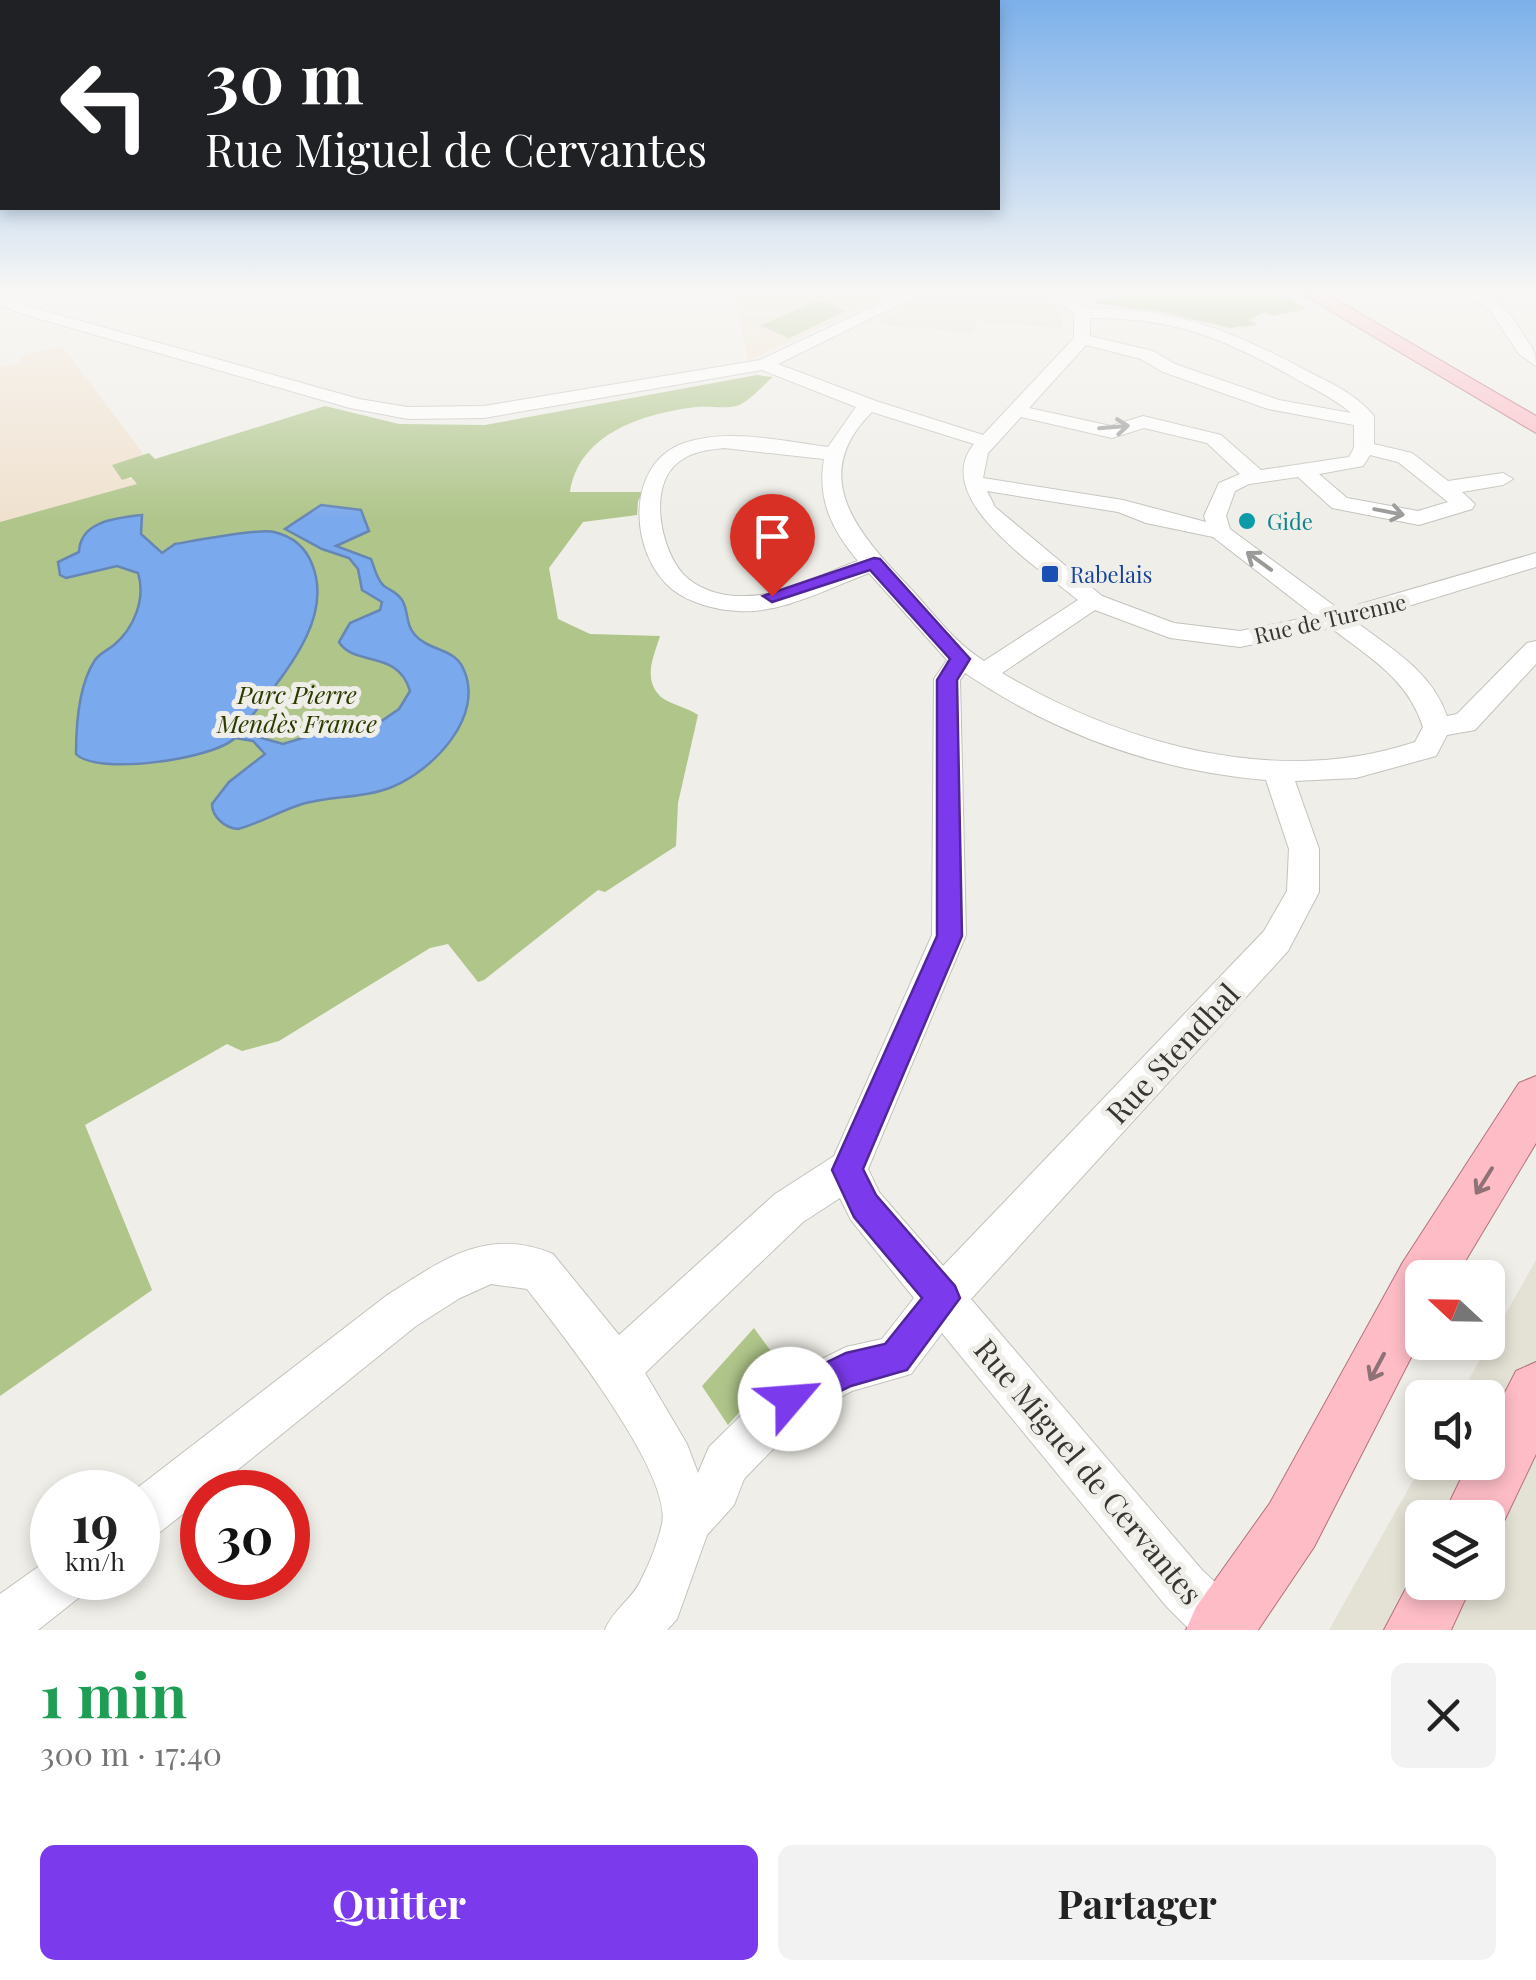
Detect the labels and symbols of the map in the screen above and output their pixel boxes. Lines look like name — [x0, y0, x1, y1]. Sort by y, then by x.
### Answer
one-way arrow — [1097, 418, 1130, 437]
pin — [730, 494, 815, 597]
one-way arrow — [1372, 504, 1404, 523]
place label: Gide — [1267, 506, 1313, 536]
marker: Gide — [1236, 510, 1258, 532]
one-way arrow — [1246, 550, 1273, 571]
place label: Rabelais — [1070, 559, 1152, 589]
marker: Rabelais — [1039, 563, 1061, 585]
street label: Rue de Turenne — [1251, 586, 1409, 650]
park label: Parc Pierre Mendès France — [216, 677, 377, 739]
street label: Rue Stendhal — [1097, 974, 1247, 1132]
one-way arrow — [1473, 1167, 1494, 1195]
north arrow — [1405, 1260, 1505, 1360]
street label: Rue Miguel de Cervantes — [966, 1330, 1212, 1612]
position arrow — [738, 1347, 842, 1451]
one-way arrow — [1367, 1351, 1386, 1381]
speed limit sign: 30 — [180, 1470, 310, 1600]

